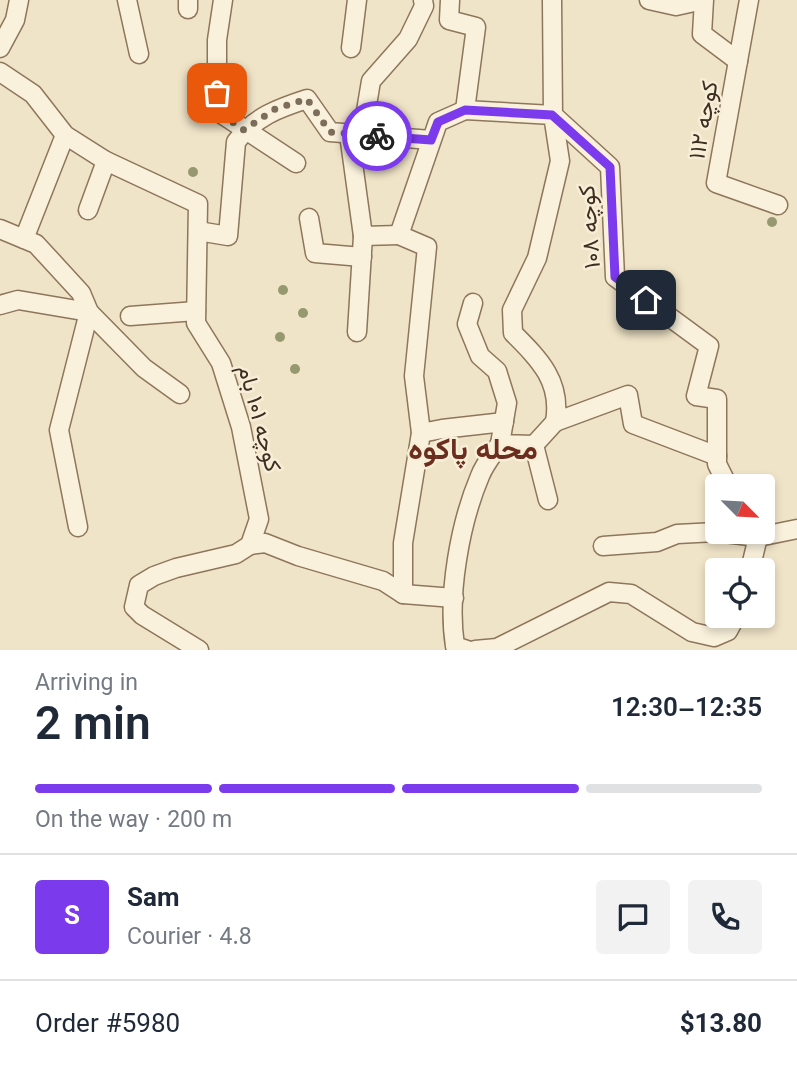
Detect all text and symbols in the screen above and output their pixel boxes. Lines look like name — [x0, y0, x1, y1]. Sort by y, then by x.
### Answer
pin — [187, 63, 247, 123]
icon: bag — [198, 74, 236, 112]
street label: کوچه ۱۱۲ — [680, 78, 730, 163]
courier — [342, 101, 412, 171]
icon: bike — [358, 117, 396, 155]
street label: کوچه ۱۰۸ — [570, 184, 612, 270]
pin — [616, 270, 676, 330]
icon: home — [627, 281, 665, 319]
street label: کوچه ۱۰۱ بام — [226, 361, 290, 476]
district label: محله پاکوه — [408, 428, 538, 475]
north arrow — [705, 474, 775, 544]
map controls — [705, 474, 775, 628]
button: locate — [705, 558, 775, 628]
text: Arriving in — [35, 666, 138, 702]
text: 12:30–12:35 — [611, 689, 762, 730]
text: 2 min — [35, 692, 151, 764]
text: On the way · 200 m — [35, 803, 232, 839]
text: Sam — [127, 879, 179, 920]
button: chat — [596, 880, 670, 954]
button: phone — [688, 880, 762, 954]
text: S — [64, 897, 80, 938]
text: Courier · 4.8 — [127, 920, 252, 956]
text: Order #5980 — [35, 1005, 180, 1046]
text: $13.80 — [680, 1005, 762, 1046]

